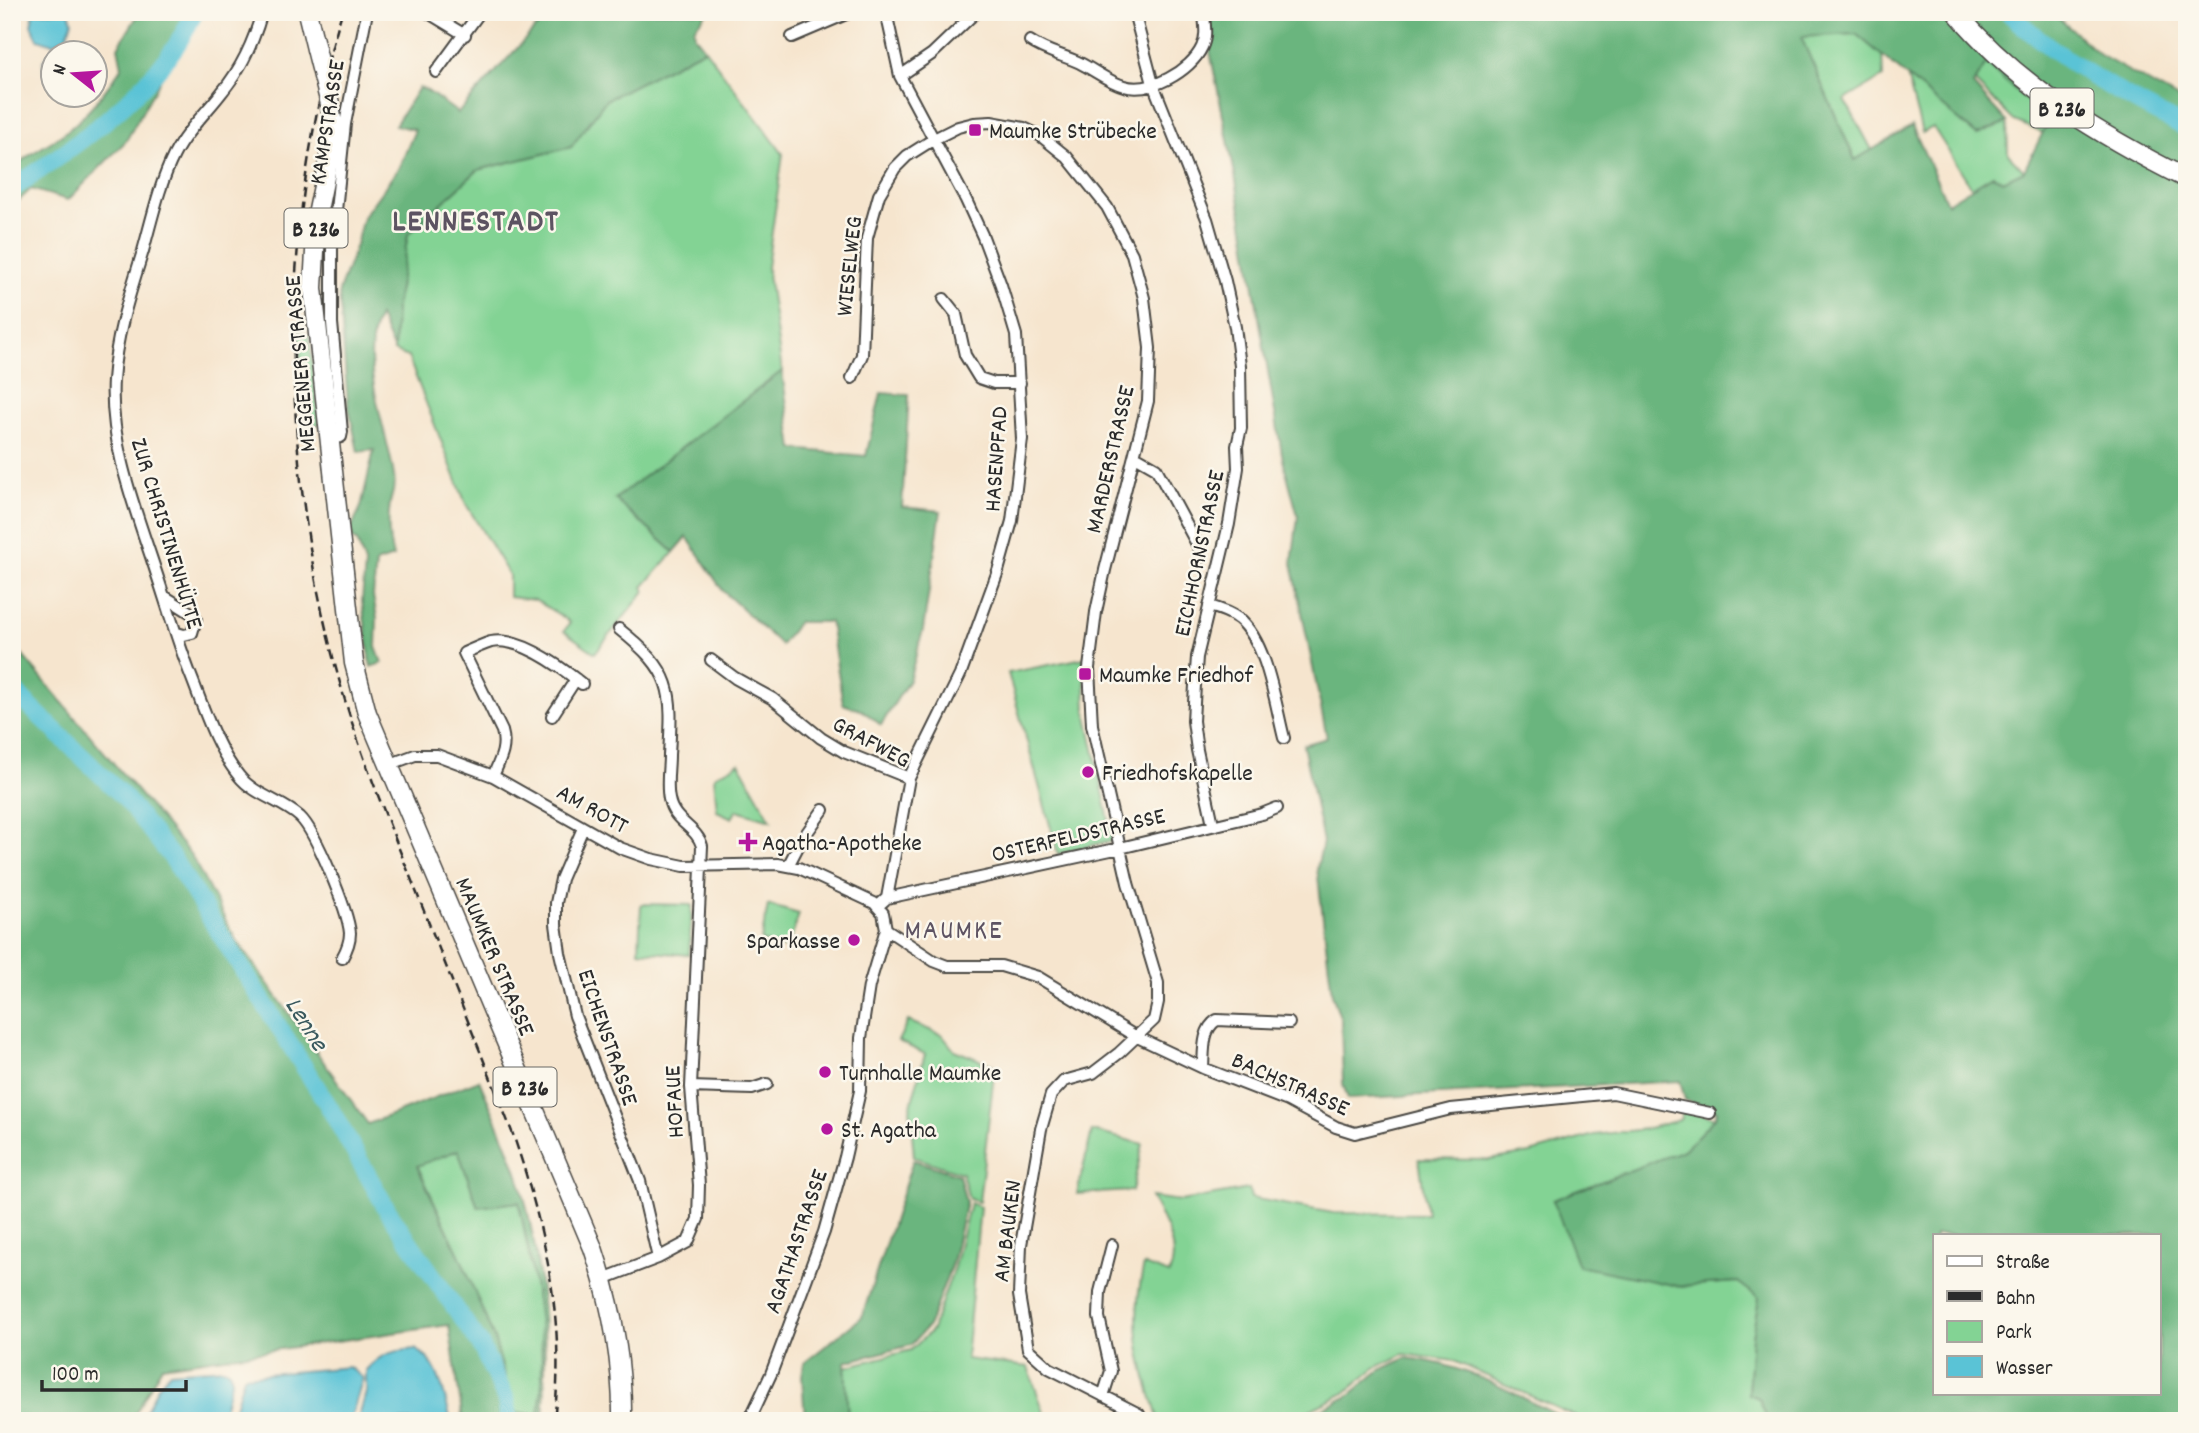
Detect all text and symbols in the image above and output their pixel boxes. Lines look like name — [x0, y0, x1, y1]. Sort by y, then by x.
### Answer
north arrow — [38, 38, 108, 108]
street label: KAMPSTRASSE — [302, 57, 356, 187]
text: N — [47, 62, 75, 78]
road number: B 236 — [2030, 88, 2094, 128]
place label: Maumke Strübecke — [989, 116, 1157, 150]
marker: Maumke Strübecke — [967, 122, 983, 138]
district label: LENNESTADT — [392, 201, 560, 247]
road number: B 236 — [284, 208, 348, 247]
street label: WIESELWEG — [829, 215, 873, 318]
street label: MEGGENER STRASSE — [277, 274, 327, 453]
street label: MARDERSTRASSE — [1078, 382, 1145, 537]
street label: HASENPFAD — [977, 405, 1019, 513]
street label: ZUR CHRISTINENHÜTTE — [120, 434, 210, 634]
street label: EICHHORNSTRASSE — [1167, 467, 1235, 640]
place label: Maumke Friedhof — [1099, 660, 1254, 694]
marker: Maumke Friedhof — [1077, 666, 1093, 682]
street label: GRAFWEG — [825, 709, 916, 778]
place label: Friedhofskapelle — [1102, 758, 1253, 792]
marker: Friedhofskapelle — [1080, 764, 1096, 780]
street label: AM ROTT — [549, 777, 634, 844]
street label: OSTERFELDSTRASSE — [988, 800, 1169, 873]
place label: Agatha-Apotheke — [762, 828, 922, 862]
marker: Agatha-Apotheke — [740, 834, 756, 850]
street label: MAUMKER STRASSE — [445, 873, 542, 1042]
district label: MAUMKE — [904, 913, 1004, 953]
place label: Sparkasse — [746, 926, 840, 960]
marker: Sparkasse — [846, 932, 862, 948]
street label: EICHENSTRASSE — [567, 965, 645, 1111]
water label: Lenne — [274, 991, 337, 1060]
street label: BACHSTRASSE — [1225, 1045, 1354, 1127]
place label: Turnhalle Maumke — [839, 1058, 1001, 1092]
marker: Turnhalle Maumke — [817, 1064, 833, 1080]
street label: HOFAUE — [657, 1065, 695, 1139]
road number: B 236 — [494, 1068, 556, 1106]
place label: St. Agatha — [841, 1115, 937, 1149]
marker: St. Agatha — [819, 1121, 835, 1137]
street label: AGATHASTRASSE — [757, 1165, 838, 1319]
street label: AM BAUKEN — [986, 1178, 1032, 1284]
legend — [1933, 1234, 2160, 1394]
text: Straße — [1996, 1249, 2050, 1279]
text: Bahn — [1996, 1285, 2035, 1315]
text: Park — [1996, 1319, 2032, 1349]
scale bar — [42, 1349, 186, 1393]
text: Wasser — [1996, 1355, 2053, 1385]
text: 100 m — [52, 1361, 99, 1391]

